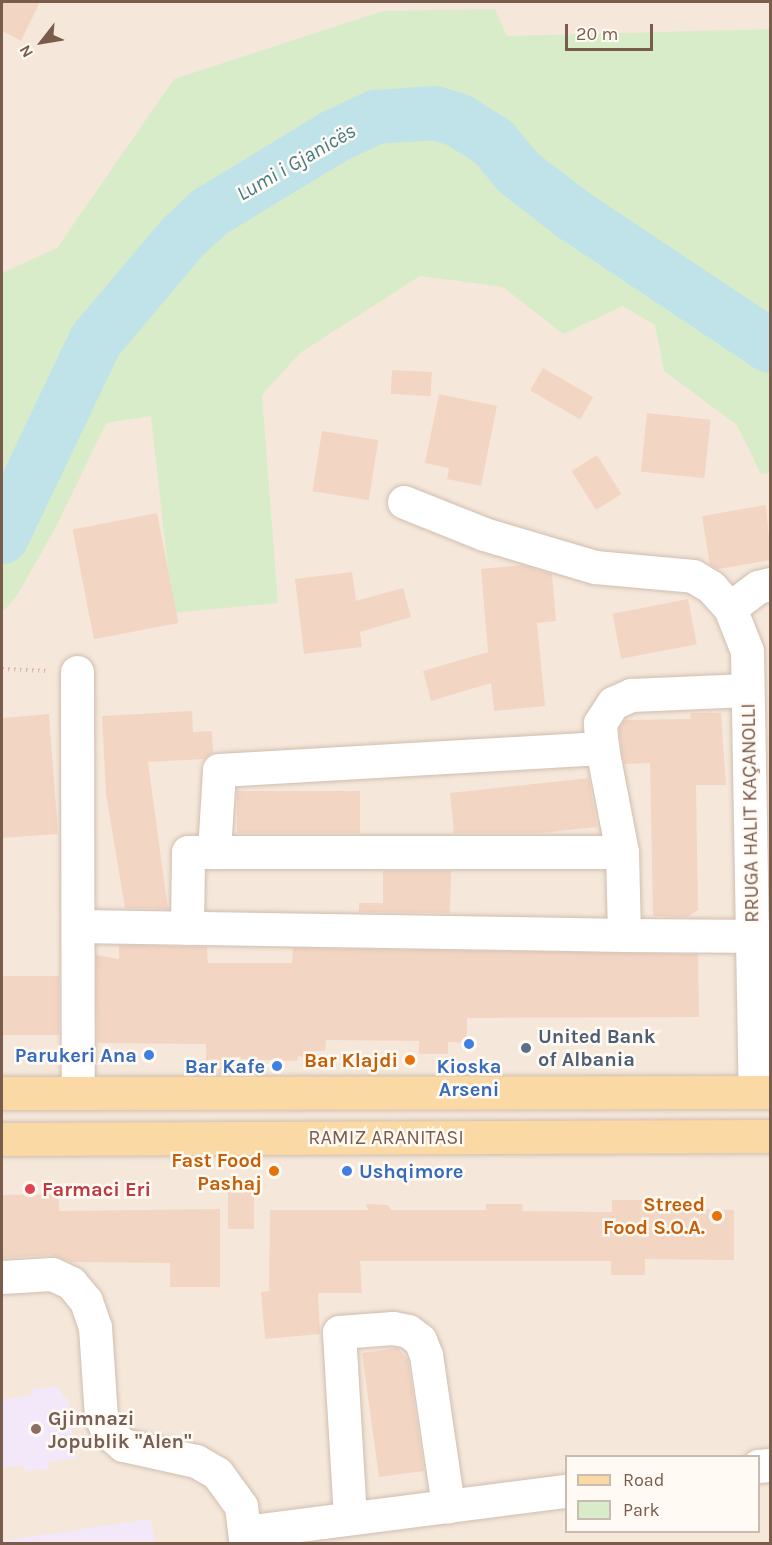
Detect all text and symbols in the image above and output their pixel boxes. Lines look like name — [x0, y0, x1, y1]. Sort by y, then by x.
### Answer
north arrow — [12, 12, 72, 72]
scale bar — [568, 12, 656, 50]
text: 20 m — [576, 23, 618, 45]
text: N — [15, 42, 37, 61]
water label: Lumi i Gjanicës — [232, 118, 360, 206]
street label: RRUGA HALIT KAÇANOLLI — [736, 703, 764, 923]
place label: United Bank of Albania — [538, 1024, 656, 1071]
marker: Kioska Arseni — [462, 1037, 476, 1051]
marker: United Bank of Albania — [519, 1041, 533, 1055]
place label: Parukeri Ana — [15, 1043, 137, 1067]
marker: Parukeri Ana — [142, 1048, 156, 1062]
place label: Bar Klajdi — [304, 1048, 398, 1072]
marker: Bar Klajdi — [403, 1053, 417, 1067]
place label: Bar Kafe — [185, 1054, 265, 1078]
place label: Kioska Arseni — [436, 1054, 502, 1101]
marker: Bar Kafe — [270, 1059, 284, 1073]
street label: RAMIZ ARANITASI — [308, 1125, 464, 1149]
place label: Fast Food Pashaj — [171, 1148, 262, 1195]
place label: Ushqimore — [359, 1159, 463, 1183]
marker: Fast Food Pashaj — [267, 1164, 281, 1178]
marker: Ushqimore — [340, 1164, 354, 1178]
place label: Farmaci Eri — [42, 1177, 151, 1201]
marker: Farmaci Eri — [23, 1182, 37, 1196]
place label: Streed Food S.O.A. — [603, 1192, 705, 1239]
marker: Streed Food S.O.A. — [710, 1209, 724, 1223]
place label: Gjimnazi Jopublik "Alen" — [48, 1406, 192, 1453]
marker: Gjimnazi Jopublik "Alen" — [29, 1422, 43, 1436]
legend — [565, 1455, 760, 1533]
text: Road — [623, 1469, 664, 1491]
text: Park — [623, 1499, 660, 1521]

